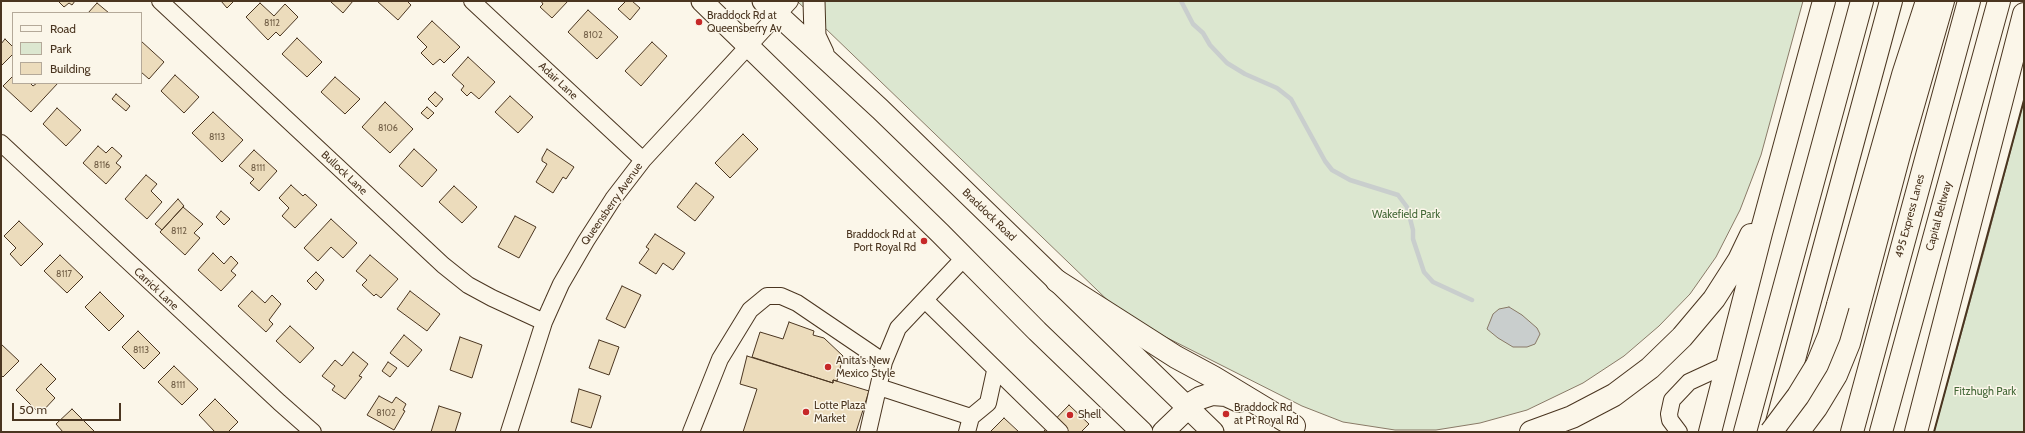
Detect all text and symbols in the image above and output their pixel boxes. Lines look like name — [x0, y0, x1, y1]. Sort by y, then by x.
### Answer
place label: Braddock Rd at Queensberry Av — [707, 9, 782, 35]
legend — [12, 12, 142, 84]
marker: Braddock Rd at Queensberry Av — [694, 17, 704, 27]
house number: 8112 — [264, 18, 280, 28]
text: Road — [50, 21, 76, 36]
house number: 8102 — [583, 30, 603, 40]
text: Park — [50, 41, 72, 56]
street label: Adair Lane — [536, 59, 580, 103]
text: Building — [50, 61, 91, 76]
house number: 8106 — [378, 123, 398, 133]
house number: 8113 — [209, 132, 225, 142]
street label: Bullock Lane — [318, 148, 370, 198]
house number: 8116 — [94, 160, 110, 170]
street label: Queensberry Avenue — [579, 160, 645, 248]
house number: 8111 — [251, 163, 265, 173]
street label: 495 Express Lanes — [1892, 173, 1928, 259]
street label: Capital Beltway — [1923, 180, 1955, 252]
street label: Braddock Road — [959, 186, 1019, 244]
park label: Wakefield Park — [1372, 208, 1440, 222]
house number: 8112 — [171, 226, 187, 236]
place label: Braddock Rd at Port Royal Rd — [846, 228, 916, 254]
marker: Braddock Rd at Port Royal Rd — [919, 236, 929, 246]
street label: Carrick Lane — [131, 265, 181, 313]
house number: 8117 — [56, 269, 72, 279]
house number: 8113 — [133, 345, 149, 355]
place label: Anita's New Mexico Style — [836, 354, 895, 380]
marker: Anita's New Mexico Style — [823, 362, 833, 372]
house number: 8111 — [171, 380, 185, 390]
park label: Fitzhugh Park — [1954, 385, 2016, 399]
scale bar — [14, 395, 123, 421]
place label: Lotte Plaza Market — [814, 399, 865, 425]
place label: Braddock Rd at Pt Royal Rd — [1234, 401, 1299, 427]
text: 50 m — [19, 402, 47, 417]
marker: Lotte Plaza Market — [801, 407, 811, 417]
house number: 8102 — [376, 408, 396, 418]
place label: Shell — [1078, 408, 1101, 422]
marker: Braddock Rd at Pt Royal Rd — [1221, 409, 1231, 419]
marker: Shell — [1065, 410, 1075, 420]

